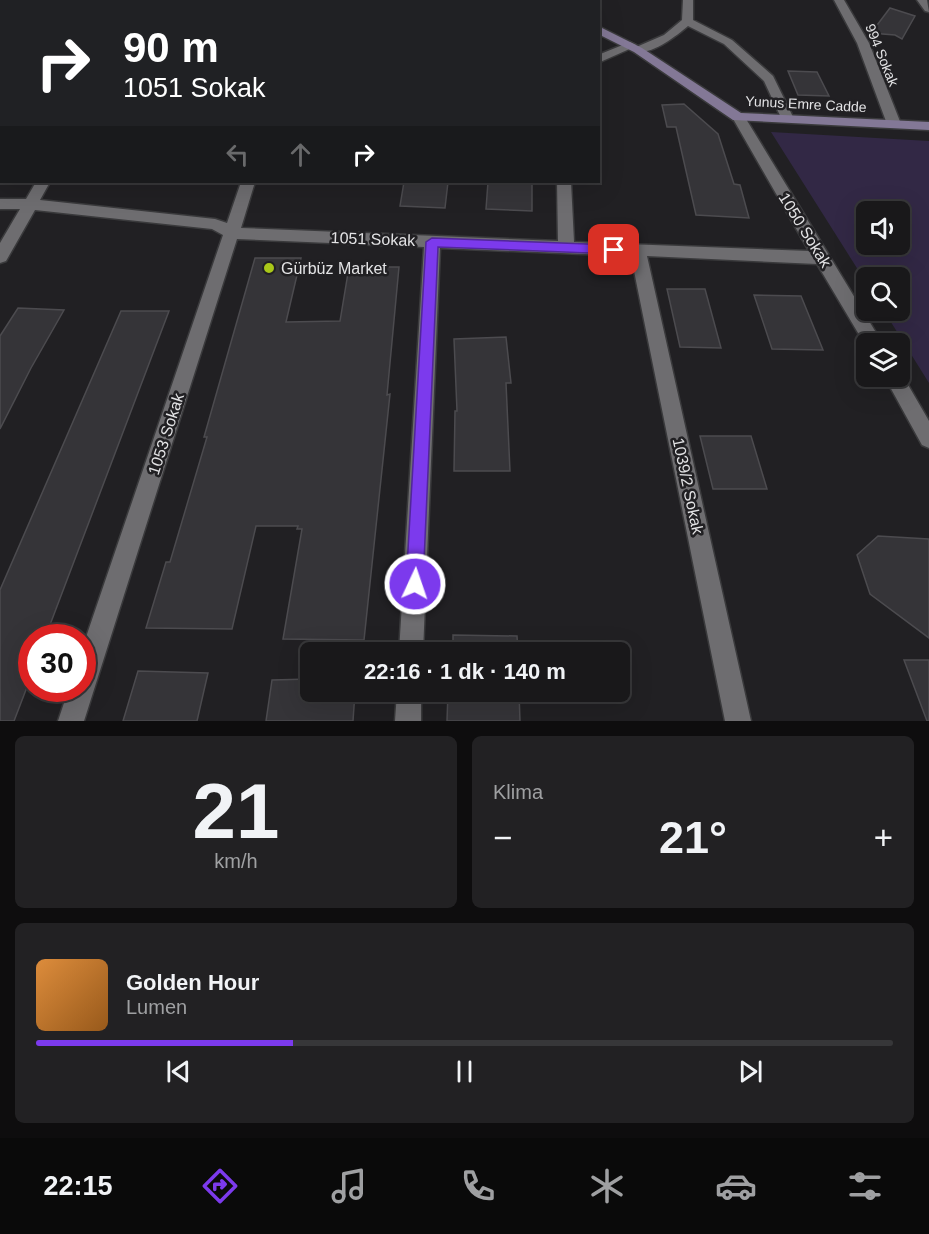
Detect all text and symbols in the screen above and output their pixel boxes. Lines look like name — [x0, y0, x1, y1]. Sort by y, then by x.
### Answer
street label: 994 Sokak — [862, 21, 902, 90]
icon: right — [24, 24, 102, 102]
text: 90 m — [123, 24, 219, 71]
text: 1051 Sokak — [123, 73, 266, 103]
street label: Yunus Emre Cadde — [745, 93, 867, 115]
icon: left — [221, 138, 254, 171]
icon: ahead — [284, 138, 317, 171]
icon: right — [347, 138, 380, 171]
street label: 1050 Sokak — [775, 190, 835, 271]
map controls — [856, 201, 910, 387]
button: sound — [856, 201, 910, 255]
pin — [588, 224, 639, 275]
street label: 1051 Sokak — [330, 229, 417, 249]
icon: arrive — [597, 233, 630, 266]
place label: Gürbüz Market — [281, 260, 387, 277]
marker: Gürbüz Market — [262, 261, 276, 275]
button: search — [856, 267, 910, 321]
button: layers — [856, 333, 910, 387]
street label: 1053 Sokak — [145, 390, 187, 477]
street label: 1039/2 Sokak — [670, 436, 707, 537]
position arrow — [383, 552, 447, 616]
speed limit sign: 30 — [18, 624, 96, 702]
text: 22:16 · 1 dk · 140 m — [364, 659, 566, 684]
text: 21 — [193, 767, 279, 855]
text: Klima — [493, 781, 543, 803]
text: 21° — [659, 812, 727, 863]
text: − — [493, 819, 512, 856]
text: + — [874, 819, 893, 856]
text: km/h — [214, 850, 258, 872]
text: Golden Hour — [126, 970, 259, 995]
text: Lumen — [126, 996, 187, 1018]
icon: previous — [162, 1055, 195, 1088]
icon: pause — [448, 1055, 481, 1088]
icon: next — [734, 1055, 767, 1088]
icon: directions — [199, 1165, 241, 1207]
icon: music — [328, 1165, 370, 1207]
icon: phone — [457, 1165, 499, 1207]
icon: climate — [586, 1165, 628, 1207]
icon: car — [715, 1165, 757, 1207]
icon: filters — [844, 1165, 886, 1207]
text: 22:15 — [43, 1171, 112, 1201]

